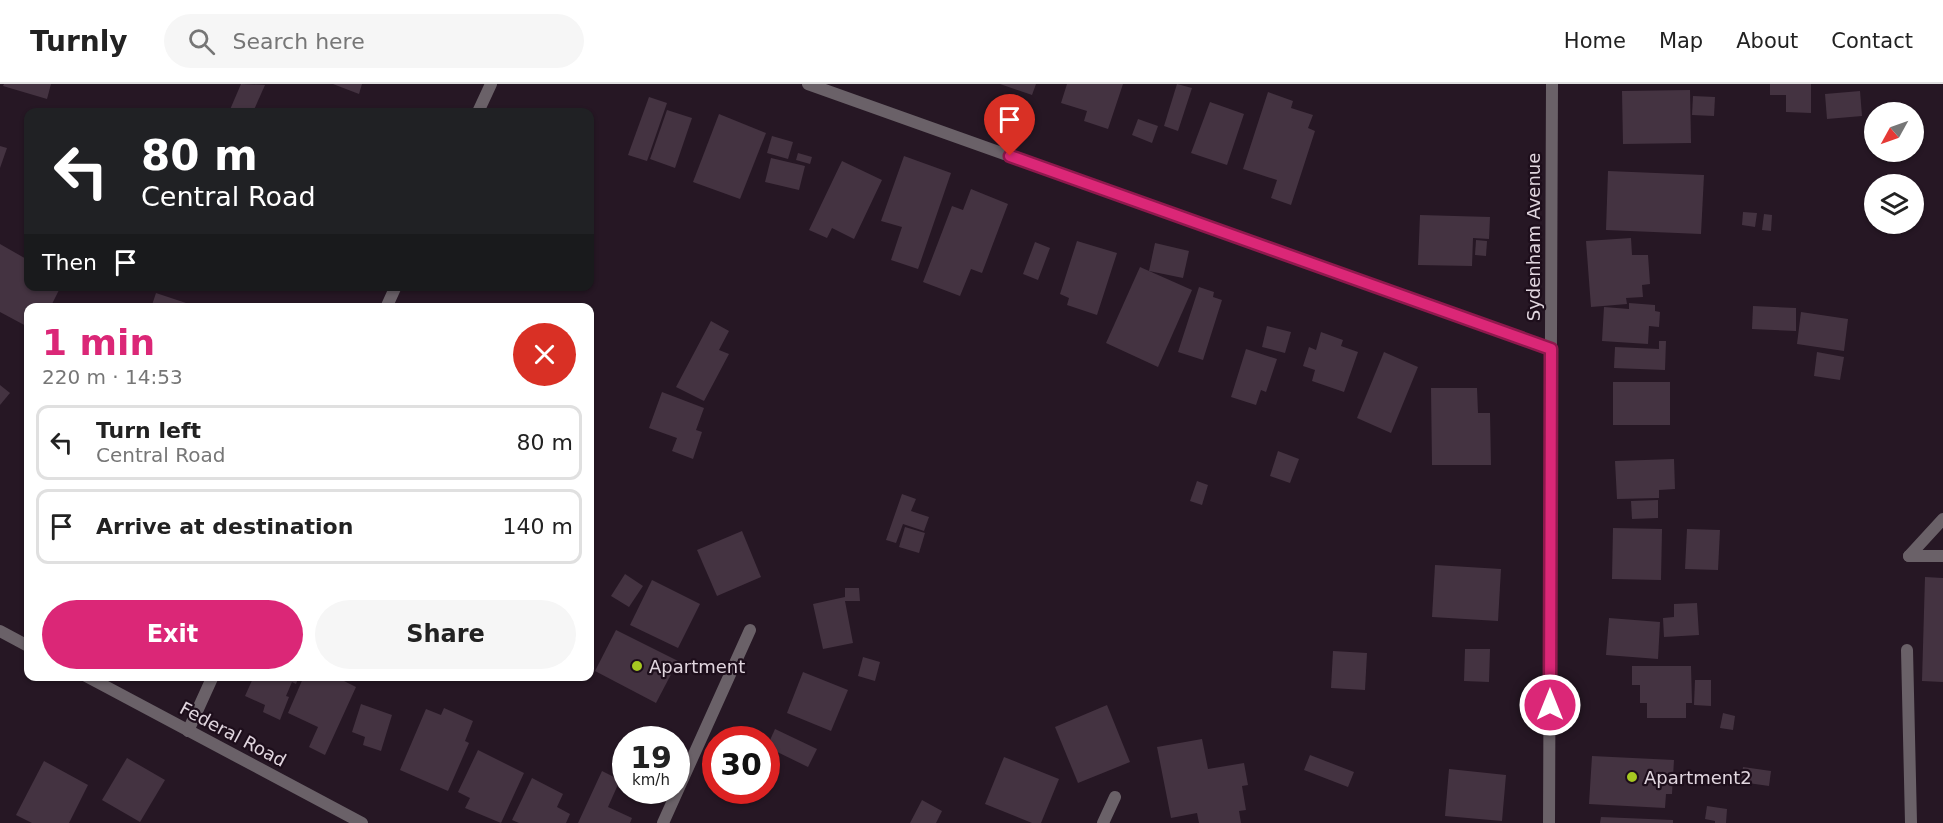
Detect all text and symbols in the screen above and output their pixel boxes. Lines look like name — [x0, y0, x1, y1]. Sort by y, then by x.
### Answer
search box — [164, 14, 584, 68]
text: Turnly — [30, 25, 128, 58]
icon: search — [185, 25, 218, 58]
text: Search here — [233, 29, 365, 54]
text: Home — [1564, 29, 1626, 53]
text: Map — [1659, 29, 1703, 53]
text: About — [1736, 29, 1798, 53]
text: Contact — [1831, 29, 1913, 53]
pin — [984, 94, 1035, 156]
north arrow — [1864, 102, 1924, 162]
map controls — [1864, 102, 1924, 234]
icon: arrive — [993, 103, 1026, 136]
text: 80 m — [141, 131, 258, 180]
icon: left — [42, 132, 120, 210]
street label: Sydenham Avenue — [1523, 153, 1544, 321]
button: layers — [1864, 174, 1924, 234]
text: Central Road — [141, 181, 316, 212]
icon: arrive — [109, 246, 142, 279]
text: Then — [42, 250, 97, 275]
text: 1 min — [42, 322, 155, 363]
button: close — [513, 323, 576, 386]
text: 220 m · 14:53 — [42, 365, 183, 389]
text: Turn left — [96, 418, 201, 443]
icon: left — [45, 426, 78, 459]
text: 80 m — [517, 430, 573, 455]
text: Central Road — [96, 443, 225, 467]
icon: arrive — [45, 510, 78, 543]
text: Arrive at destination — [96, 514, 353, 539]
text: 140 m — [503, 514, 573, 539]
button: Exit — [42, 600, 303, 669]
button: Share — [315, 600, 576, 669]
place label: Apartment — [649, 656, 745, 677]
marker: Apartment — [630, 659, 644, 673]
position arrow — [1518, 673, 1582, 737]
street label: Federal Road — [176, 697, 290, 771]
speed limit sign: 30 — [702, 726, 780, 804]
text: 19 — [630, 740, 672, 775]
place label: Apartment2 — [1644, 767, 1752, 788]
marker: Apartment2 — [1625, 770, 1639, 784]
text: km/h — [632, 771, 670, 789]

